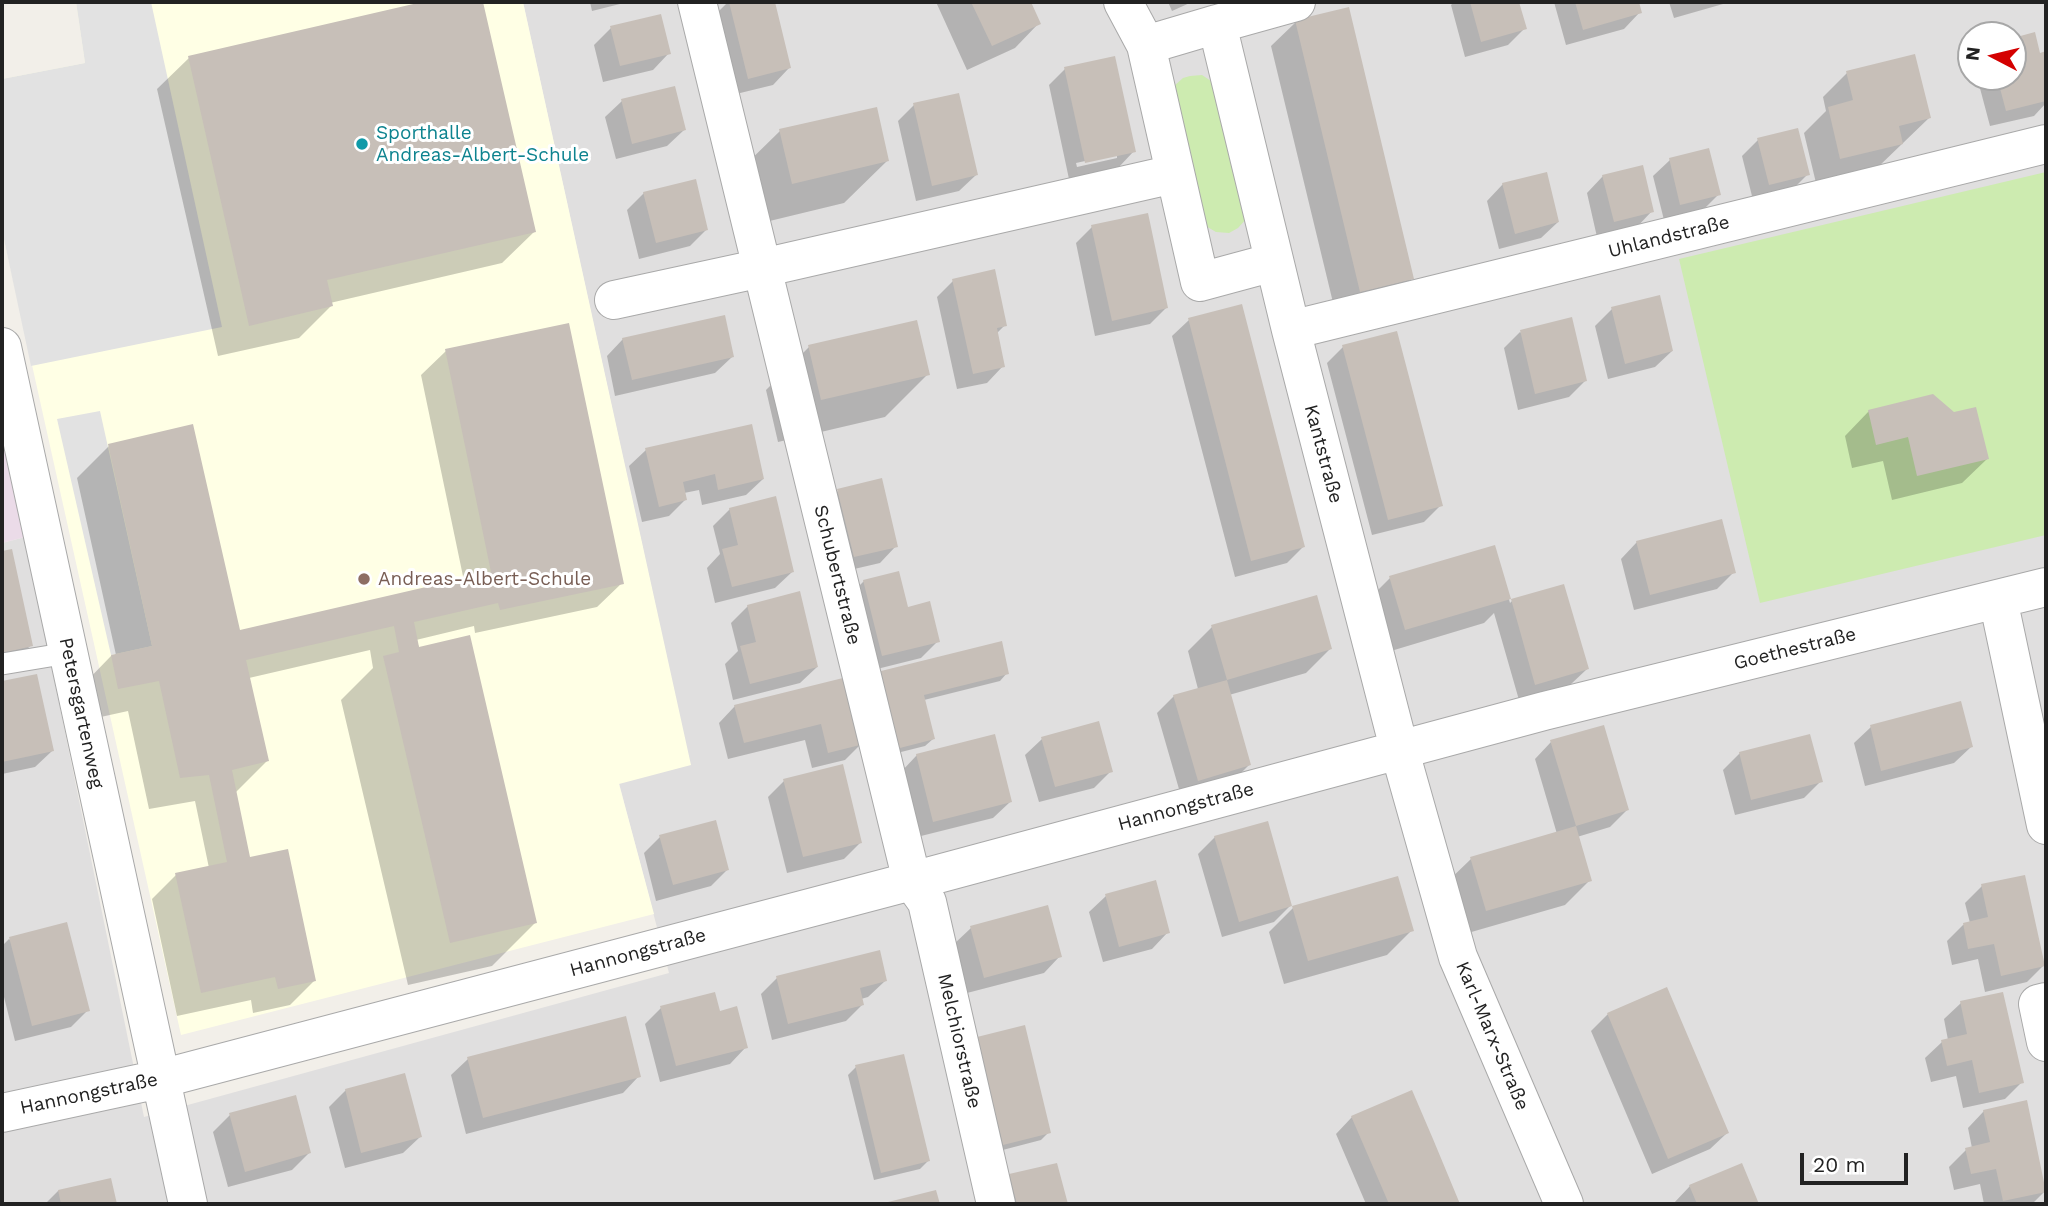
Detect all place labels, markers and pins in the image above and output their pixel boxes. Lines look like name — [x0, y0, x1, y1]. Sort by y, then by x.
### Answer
place label: Sporthalle Andreas-Albert-Schule — [376, 122, 589, 166]
marker: Sporthalle Andreas-Albert-Schule — [354, 136, 370, 152]
place label: Andreas-Albert-Schule — [378, 568, 591, 590]
marker: Andreas-Albert-Schule — [356, 571, 372, 587]

